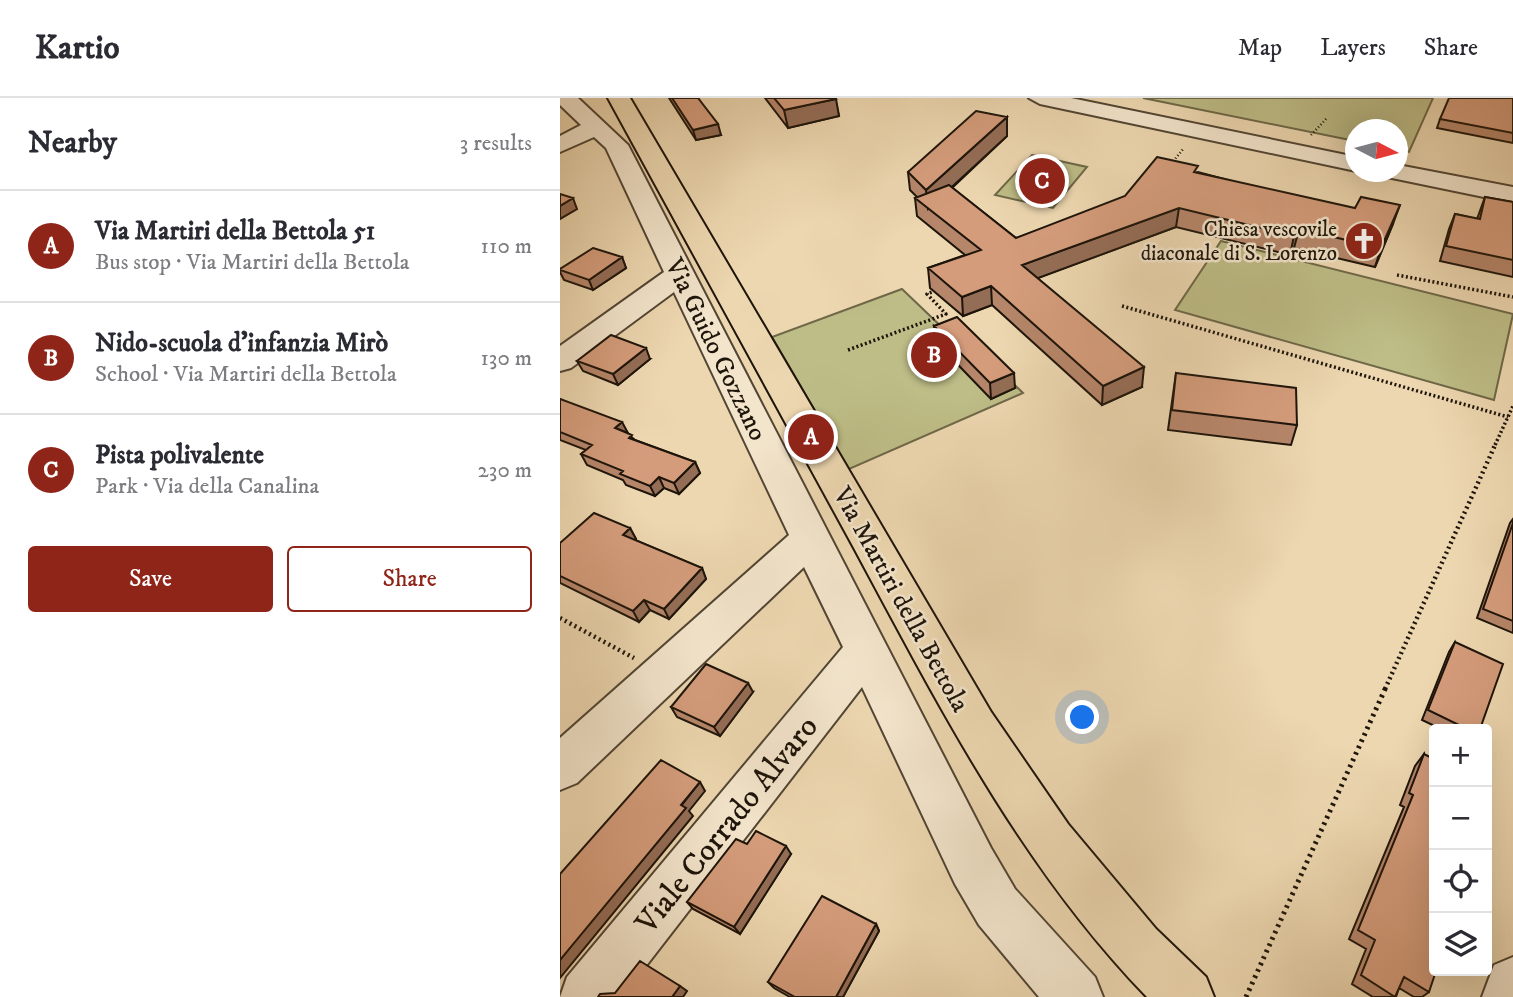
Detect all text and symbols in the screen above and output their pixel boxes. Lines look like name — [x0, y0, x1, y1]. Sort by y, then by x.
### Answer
text: Kartio — [35, 28, 120, 69]
text: Map — [1238, 33, 1282, 63]
text: Layers — [1320, 33, 1386, 63]
text: Share — [1424, 33, 1478, 63]
north arrow — [1345, 119, 1408, 182]
text: Nearby — [28, 125, 117, 162]
text: 3 results — [460, 129, 532, 158]
pin: C — [1019, 155, 1065, 207]
text: Via Martiri della Bettola 51 — [95, 215, 375, 248]
place label: Chiesa vescovile diaconale di S. Lorenzo — [1141, 217, 1337, 267]
church icon: Chiesa vescovile diaconale di S. Lorenzo — [1343, 220, 1385, 262]
text: A — [44, 232, 58, 261]
text: 110 m — [481, 232, 532, 261]
text: Bus stop · Via Martiri della Bettola — [95, 248, 410, 277]
street label: Via Guido Gozzano — [657, 252, 774, 446]
text: Nido-scuola d'infanzia Mirò — [95, 327, 388, 360]
pin: B — [911, 329, 957, 381]
text: B — [44, 344, 58, 373]
text: 130 m — [480, 344, 532, 373]
text: School · Via Martiri della Bettola — [95, 360, 397, 389]
pin: A — [788, 411, 834, 463]
text: Pista polivalente — [95, 439, 264, 472]
text: C — [43, 456, 59, 485]
text: 230 m — [478, 456, 532, 485]
text: Park · Via della Canalina — [95, 472, 319, 501]
street label: Via Martiri della Bettola — [825, 481, 976, 718]
button: Save — [28, 546, 273, 612]
button: Share — [287, 546, 532, 612]
your location — [1065, 700, 1099, 734]
street label: Viale Corrado Alvaro — [627, 708, 828, 943]
map controls — [1429, 724, 1492, 976]
button: + — [1429, 724, 1492, 787]
button: − — [1429, 787, 1492, 850]
button: locate — [1429, 850, 1492, 913]
button: layers — [1429, 913, 1492, 976]

